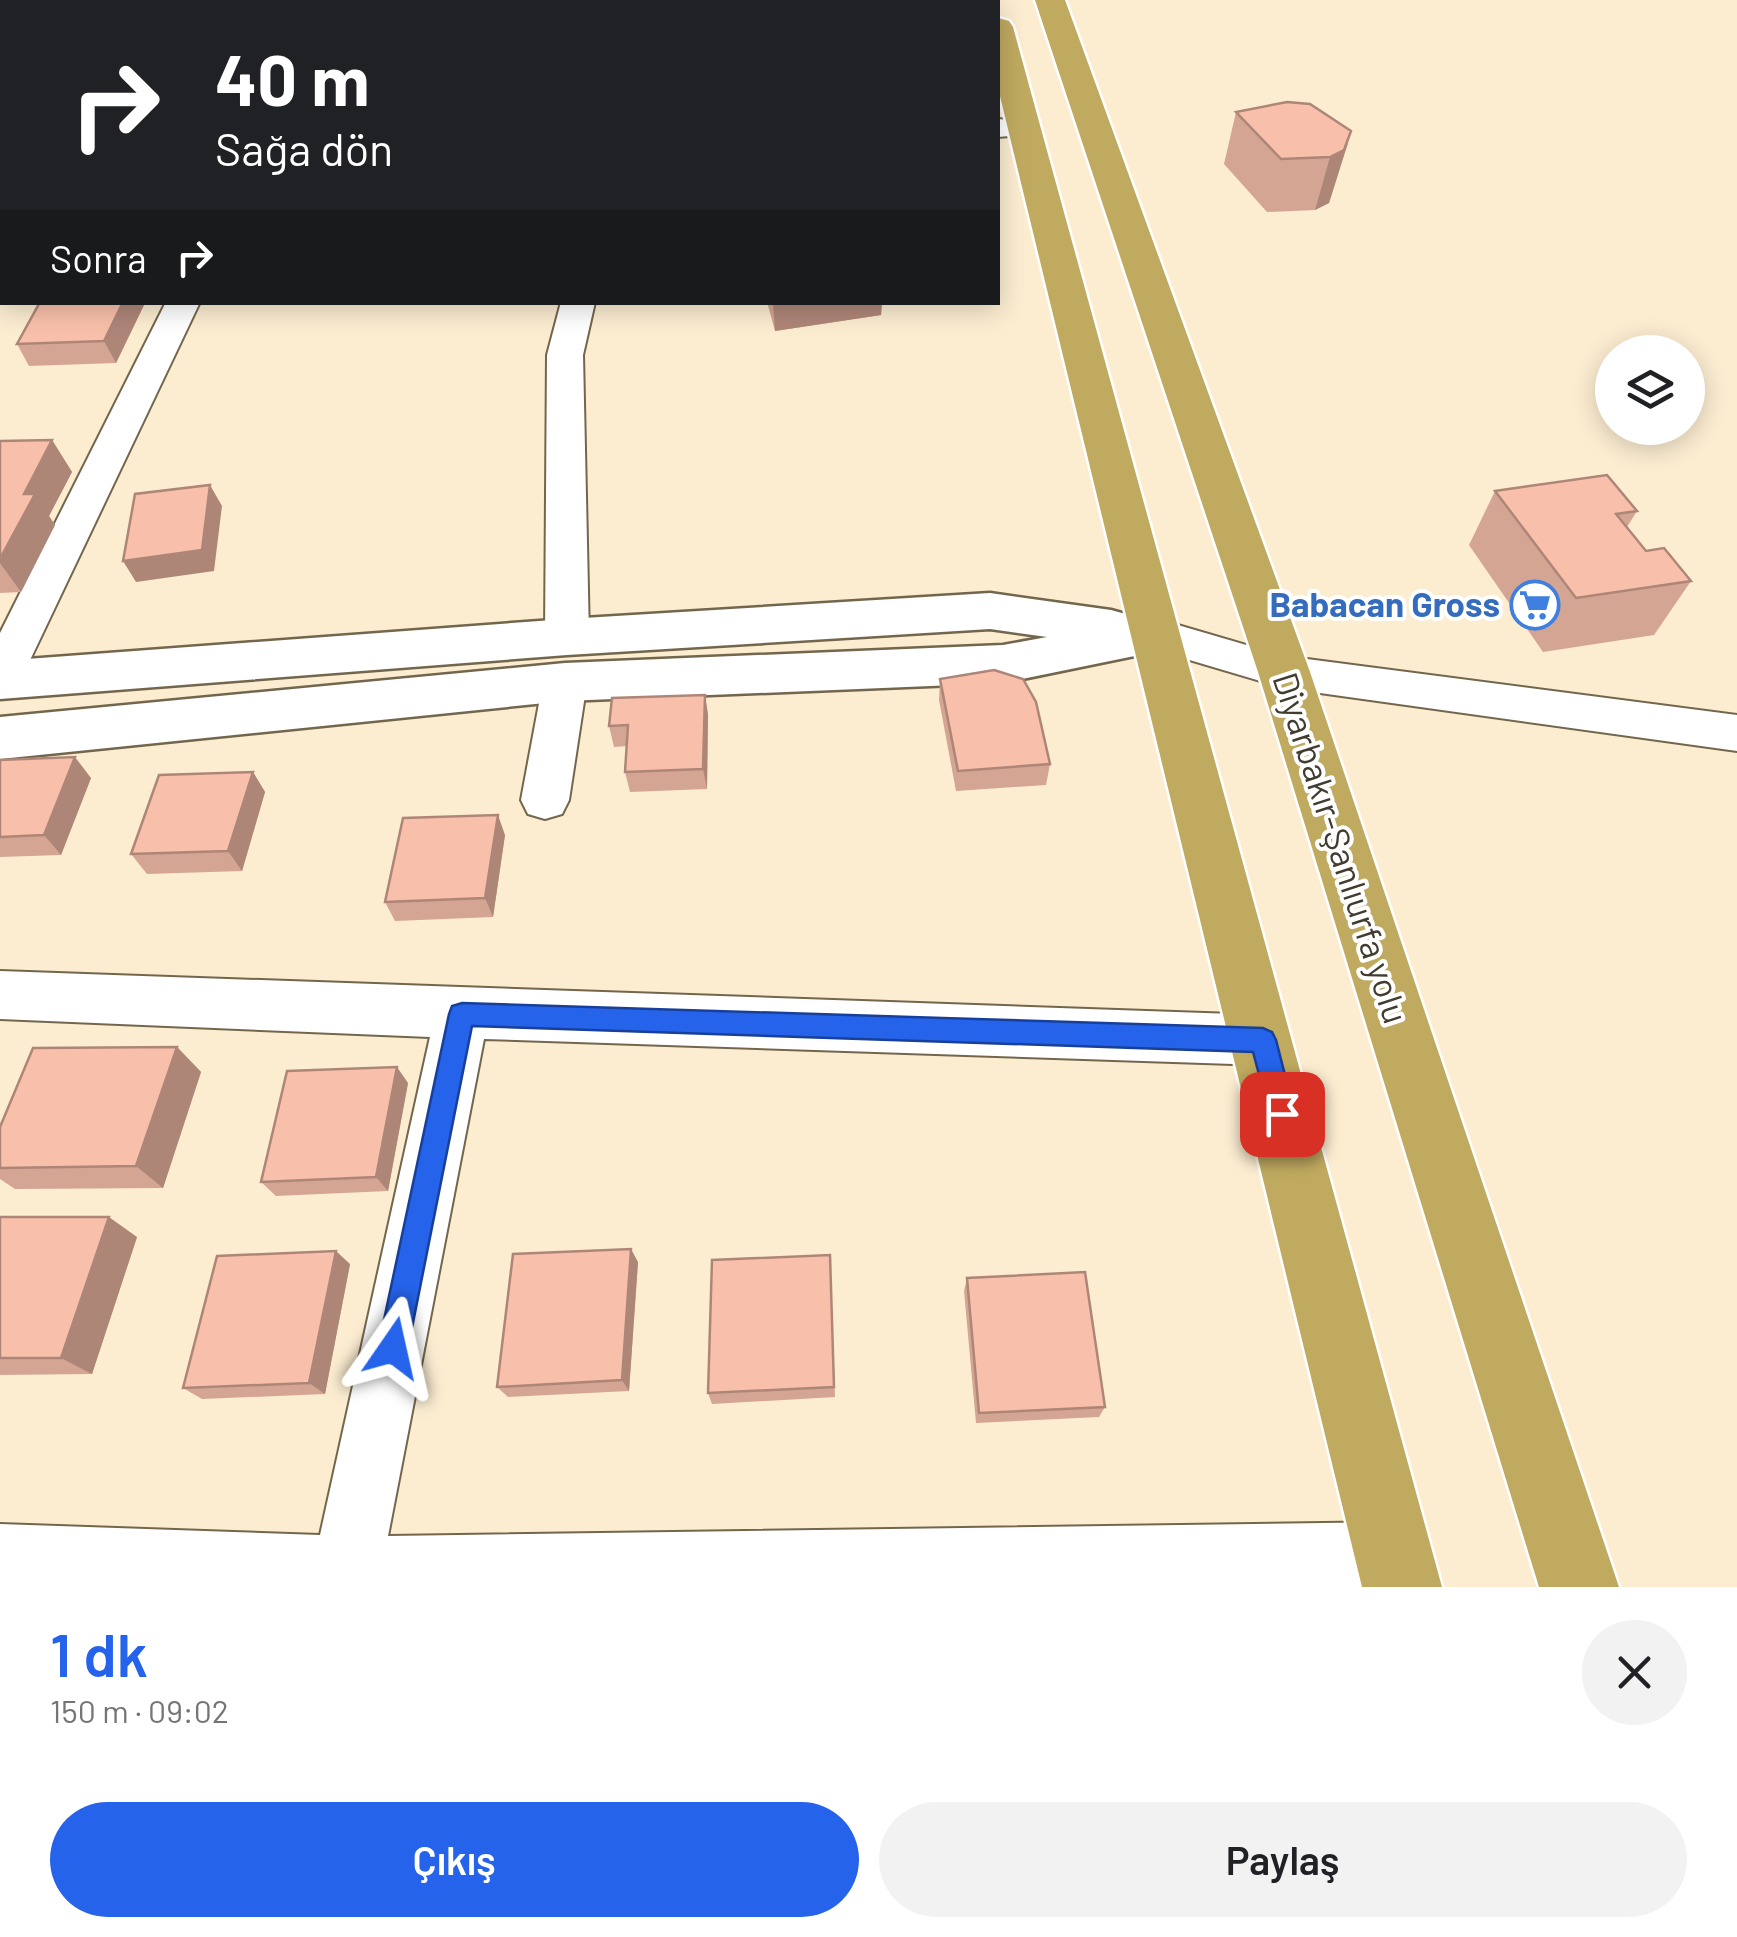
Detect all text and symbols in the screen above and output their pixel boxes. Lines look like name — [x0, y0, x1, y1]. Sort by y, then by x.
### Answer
text: 40 m — [215, 36, 370, 120]
icon: right — [50, 40, 180, 170]
text: Sağa dön — [215, 121, 393, 175]
icon: right — [167, 230, 222, 285]
text: Sonra — [50, 235, 147, 281]
map controls — [1595, 335, 1705, 445]
button: layers — [1595, 335, 1705, 445]
supermarket icon: Babacan Gross — [1509, 579, 1561, 631]
place label: Babacan Gross — [1269, 582, 1500, 624]
street label: Diyarbakır-Şanlıurfa yolu — [1265, 667, 1418, 1028]
pin — [1240, 1072, 1325, 1157]
icon: arrive — [1255, 1087, 1310, 1142]
position arrow — [341, 1296, 445, 1400]
text: 1 dk — [50, 1617, 148, 1689]
button: close — [1582, 1620, 1687, 1725]
text: 150 m · 09:02 — [50, 1691, 229, 1729]
button: Çıkış — [50, 1802, 859, 1917]
button: Paylaş — [879, 1802, 1687, 1917]

